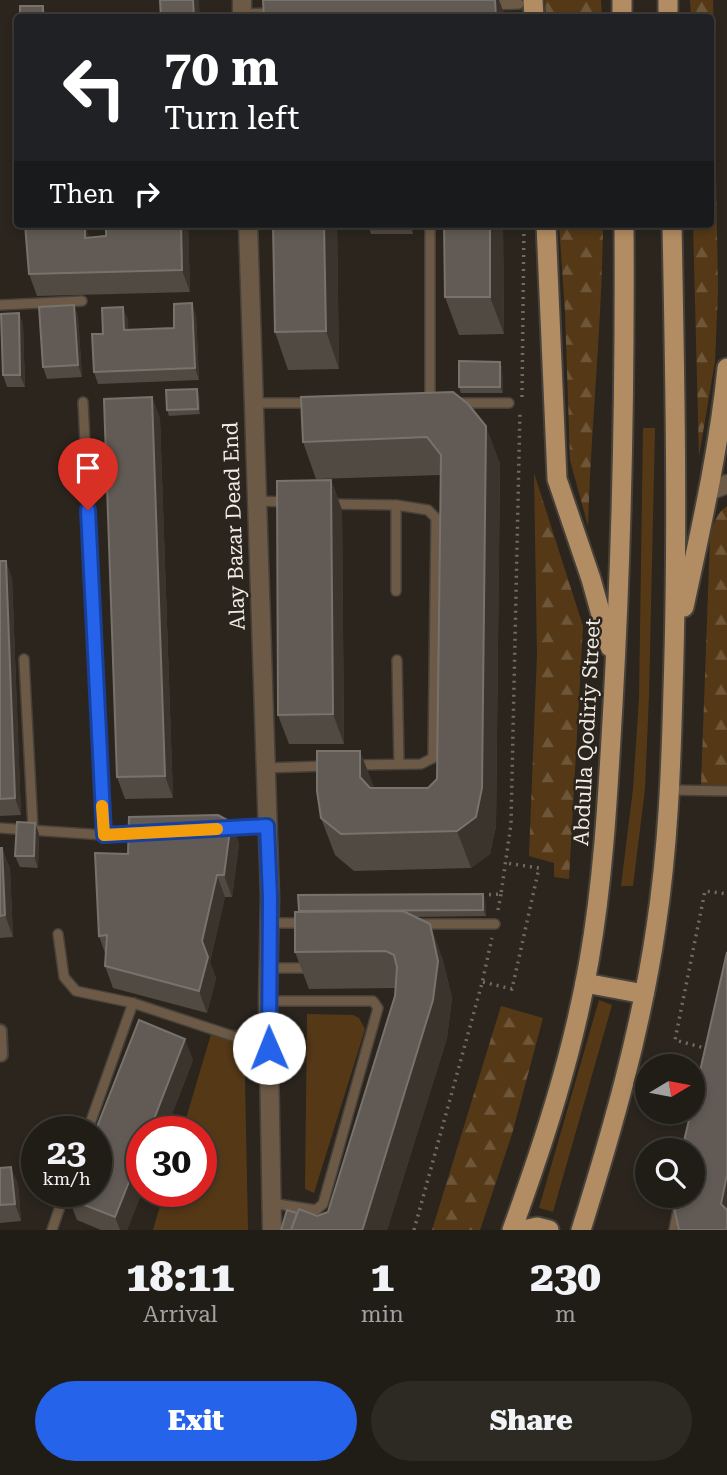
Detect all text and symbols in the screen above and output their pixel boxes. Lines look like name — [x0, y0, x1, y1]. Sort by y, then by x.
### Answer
text: 70 m — [164, 40, 279, 97]
icon: left — [49, 42, 140, 133]
text: Turn left — [164, 99, 299, 137]
icon: right — [128, 175, 166, 213]
text: Then — [49, 179, 114, 209]
street label: Alay Bazar Dead End — [218, 421, 250, 631]
pin — [58, 438, 118, 510]
icon: arrive — [69, 449, 107, 487]
street label: Abdulla Qodiriy Street — [569, 617, 605, 846]
position arrow — [232, 1011, 306, 1085]
north arrow — [635, 1054, 705, 1124]
map controls — [635, 1054, 705, 1208]
speed limit sign: 30 — [126, 1116, 217, 1207]
text: 23 — [47, 1132, 86, 1173]
button: search — [635, 1138, 705, 1208]
text: km/h — [42, 1168, 91, 1189]
text: 18:11 — [126, 1252, 234, 1301]
text: 1 — [370, 1252, 394, 1301]
text: 230 — [530, 1252, 601, 1301]
text: Arrival — [143, 1301, 218, 1328]
text: min — [361, 1301, 404, 1328]
text: m — [555, 1301, 576, 1328]
button: Exit — [35, 1381, 357, 1461]
button: Share — [371, 1381, 692, 1461]

